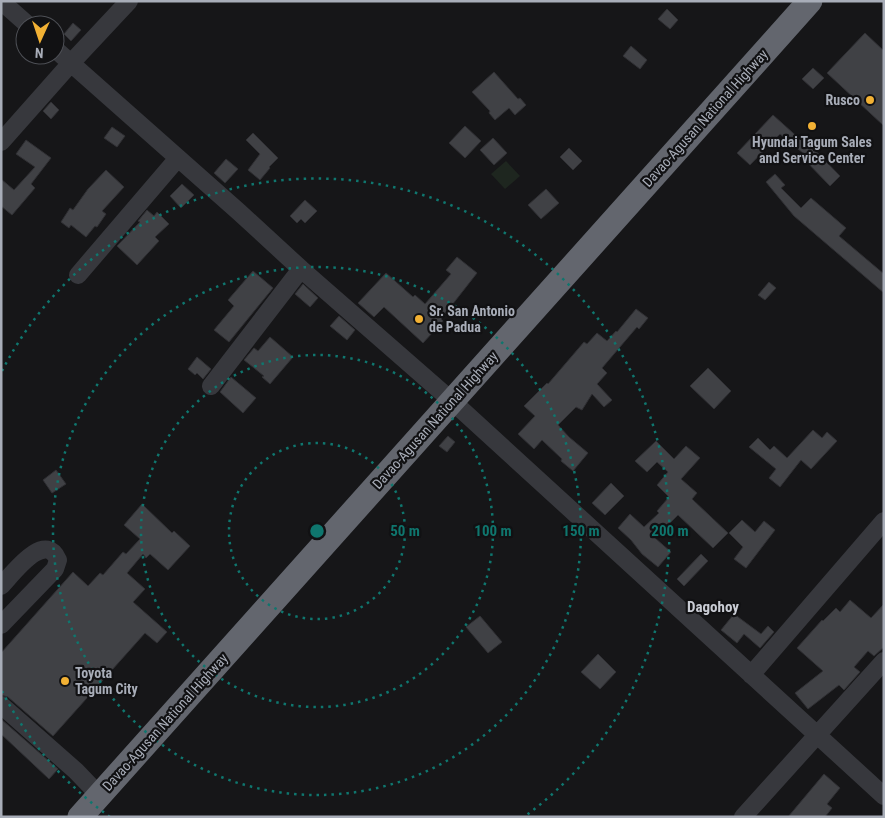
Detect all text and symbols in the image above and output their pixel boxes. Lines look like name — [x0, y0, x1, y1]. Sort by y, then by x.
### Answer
north arrow — [15, 15, 65, 65]
text: N — [35, 45, 44, 61]
street label: Davao-Agusan National Highway — [639, 46, 771, 190]
place label: Rusco — [826, 92, 860, 108]
marker: Rusco — [864, 94, 876, 106]
marker: Hyundai Tagum Sales and Service Center — [806, 120, 818, 132]
place label: Hyundai Tagum Sales and Service Center — [752, 134, 872, 166]
place label: Sr. San Antonio de Padua — [429, 303, 515, 335]
marker: Sr. San Antonio de Padua — [413, 313, 425, 325]
street label: Davao-Agusan National Highway — [369, 348, 501, 492]
centre of rings — [308, 522, 326, 540]
text: 50 m — [390, 522, 420, 540]
text: 100 m — [474, 522, 512, 540]
text: 150 m — [562, 522, 600, 540]
text: 200 m — [651, 522, 689, 540]
district label: Dagohoy — [687, 598, 739, 616]
street label: Davao-Agusan National Highway — [99, 650, 231, 794]
place label: Toyota Tagum City — [75, 665, 138, 697]
marker: Toyota Tagum City — [59, 675, 71, 687]

